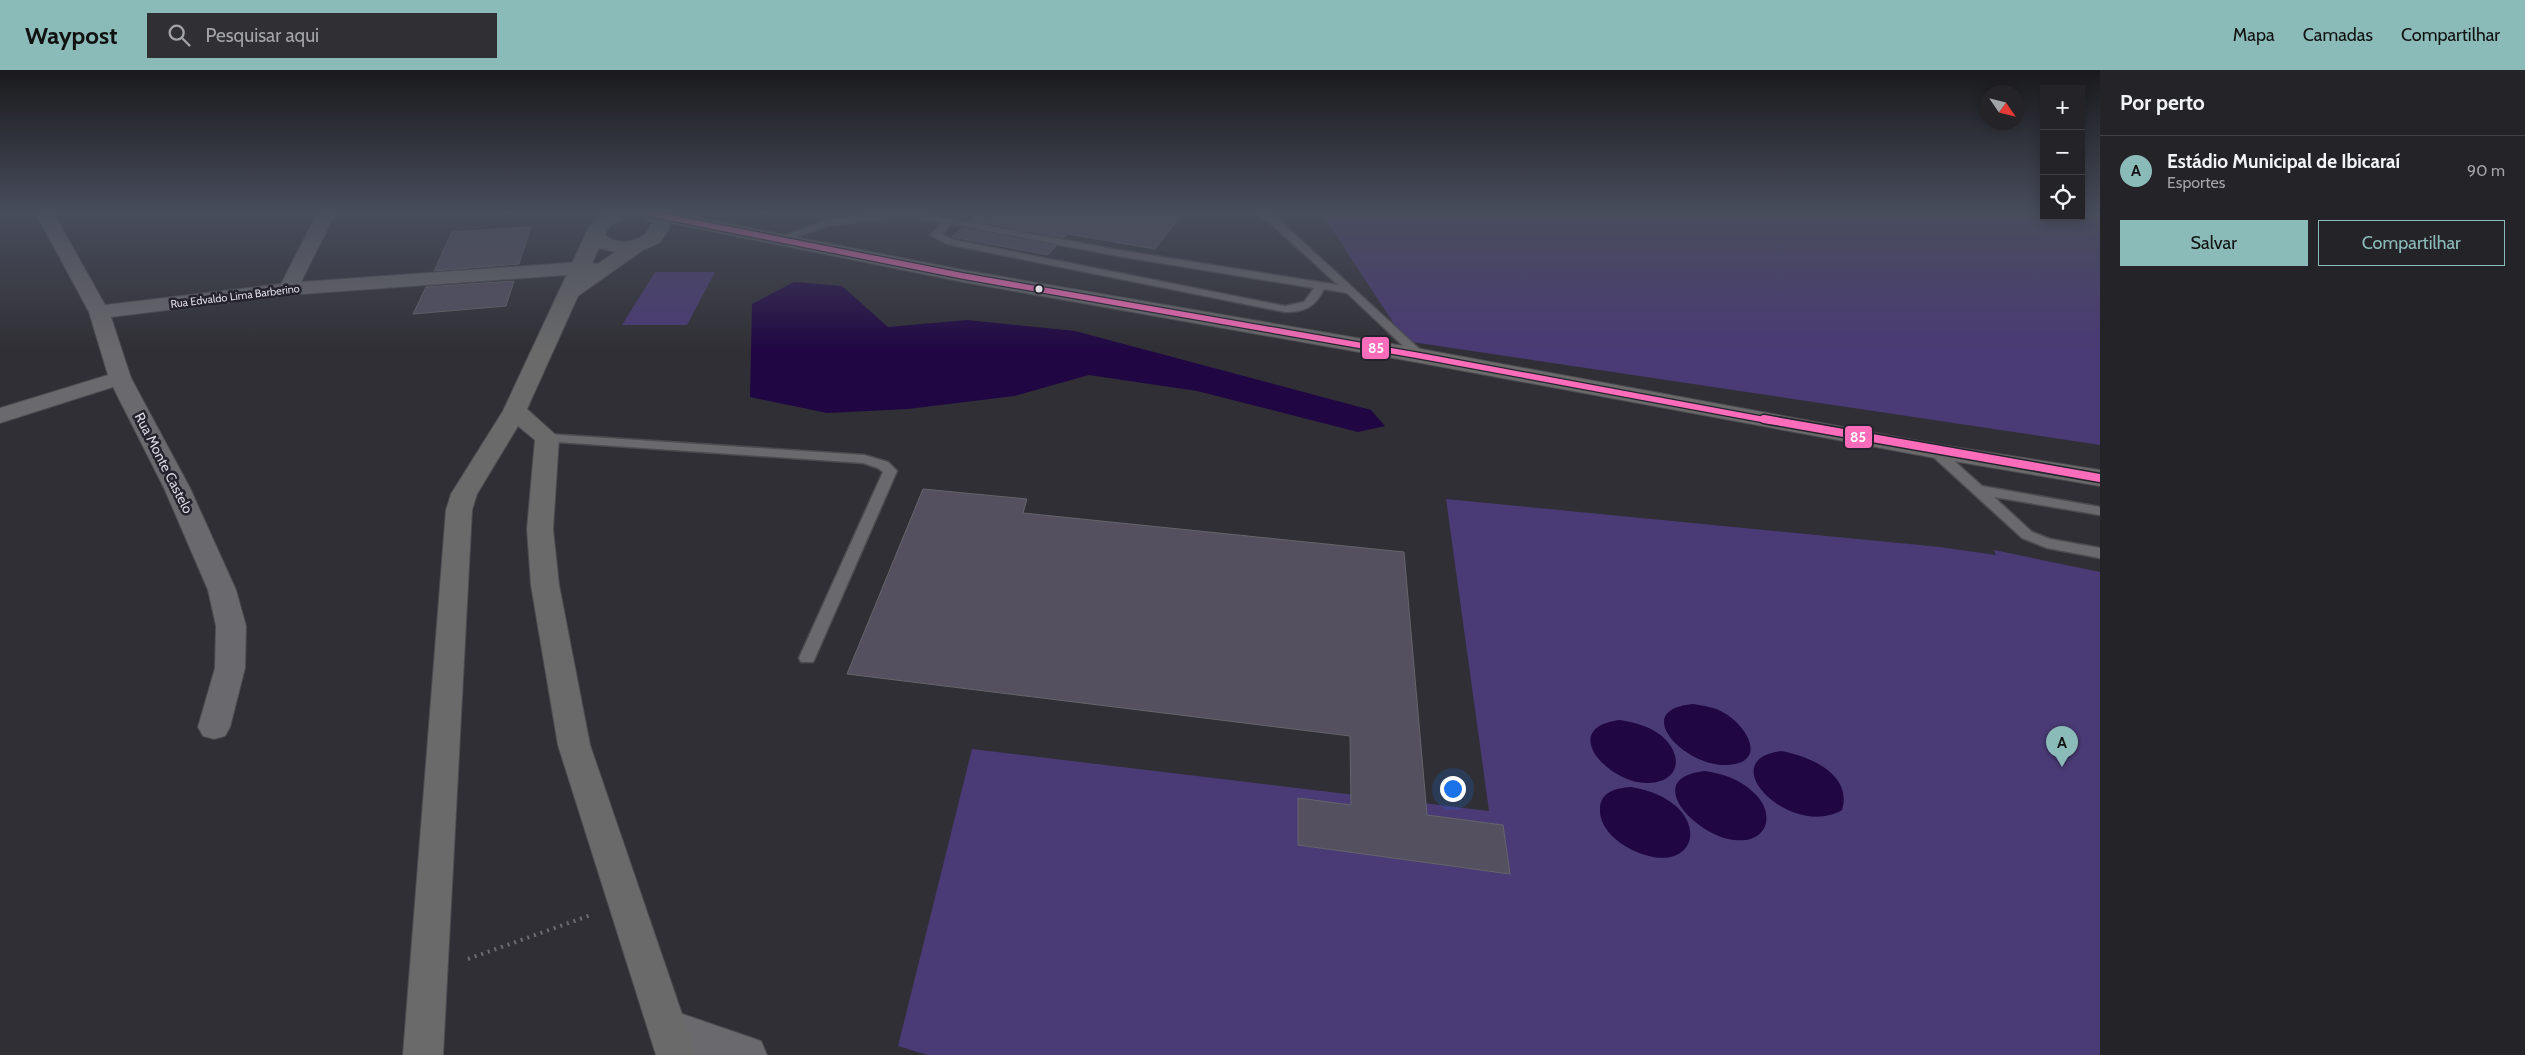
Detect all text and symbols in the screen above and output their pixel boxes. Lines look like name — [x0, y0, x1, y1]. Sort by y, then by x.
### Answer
search box — [147, 13, 497, 58]
text: Waypost — [25, 21, 117, 50]
icon: search — [165, 21, 193, 49]
text: Pesquisar aqui — [205, 24, 319, 47]
text: Mapa — [2233, 24, 2275, 46]
text: Camadas — [2303, 24, 2373, 46]
text: Compartilhar — [2401, 24, 2500, 46]
north arrow — [1980, 85, 2025, 130]
map controls — [2040, 85, 2085, 220]
button: + — [2040, 85, 2085, 130]
text: Por perto — [2120, 90, 2205, 115]
button: − — [2040, 130, 2085, 175]
text: Estádio Municipal de Ibicaraí — [2167, 150, 2400, 173]
text: A — [2131, 161, 2141, 180]
text: 90 m — [2467, 161, 2505, 180]
text: Esportes — [2167, 173, 2225, 192]
button: locate — [2040, 175, 2085, 220]
button: Salvar — [2120, 220, 2308, 266]
button: Compartilhar — [2318, 220, 2505, 266]
street label: Rua Edvaldo Lima Barberino — [170, 281, 300, 311]
unlabelled marker — [1034, 284, 1044, 294]
line badge: 85 — [1361, 336, 1390, 360]
text: 85 — [1368, 339, 1384, 357]
street label: Rua Monte Castelo — [131, 409, 197, 517]
line badge: 85 — [1844, 425, 1873, 449]
text: 85 — [1850, 428, 1866, 446]
pin: A — [2046, 726, 2078, 767]
your location — [1440, 776, 1466, 802]

